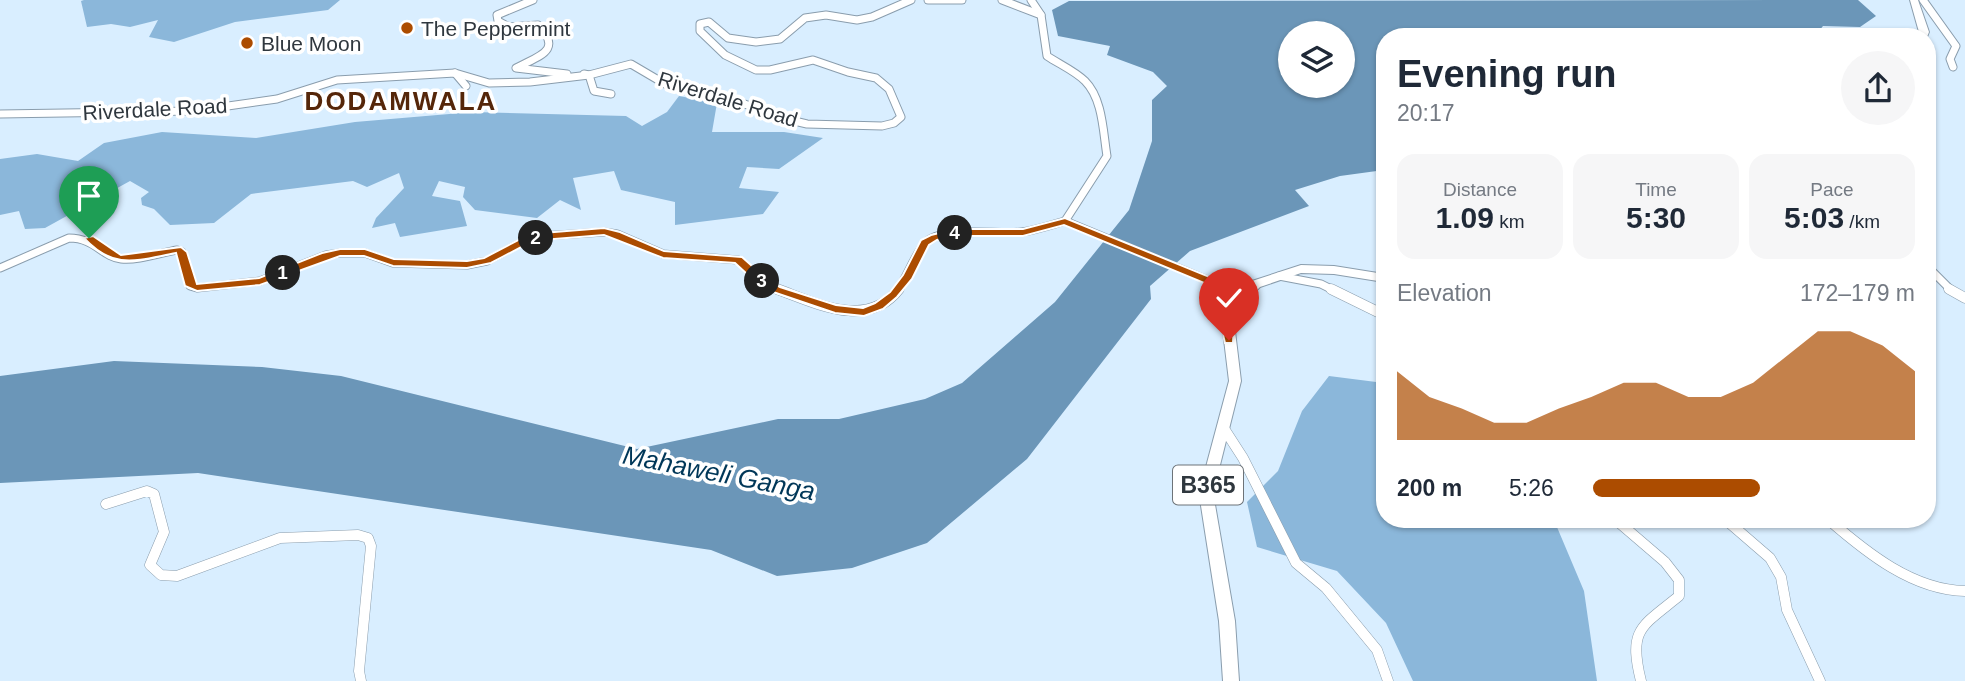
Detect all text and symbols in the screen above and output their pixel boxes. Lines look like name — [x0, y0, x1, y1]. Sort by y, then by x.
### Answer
place label: The Peppermint — [421, 17, 571, 40]
marker: The Peppermint — [399, 20, 415, 36]
map controls — [1278, 21, 1355, 98]
button: layers — [1278, 21, 1355, 98]
place label: Blue Moon — [261, 32, 361, 55]
marker: Blue Moon — [239, 35, 255, 51]
button: share — [1841, 51, 1915, 125]
text: Evening run — [1397, 53, 1617, 95]
street label: Riverdale Road — [655, 67, 801, 131]
district label: DODAMWALA — [305, 86, 497, 116]
street label: Riverdale Road — [82, 94, 228, 124]
text: 20:17 — [1397, 100, 1455, 126]
pin — [59, 166, 119, 238]
icon: arrive — [70, 177, 108, 215]
text: Distance — [1443, 179, 1517, 200]
text: Time — [1635, 179, 1677, 200]
text: Pace — [1810, 179, 1854, 200]
text: 1.09 — [1436, 201, 1494, 234]
text: 5:30 — [1626, 201, 1686, 234]
text: 5:03 — [1784, 201, 1844, 234]
text: km — [1494, 211, 1525, 232]
text: /km — [1844, 211, 1880, 232]
pin: 4 — [937, 216, 972, 250]
pin: 2 — [518, 220, 554, 256]
text: 4 — [949, 222, 960, 243]
text: 2 — [530, 227, 541, 248]
pin: 1 — [266, 256, 300, 290]
text: 1 — [277, 262, 288, 283]
pin: 3 — [744, 264, 780, 298]
pin — [1199, 268, 1259, 340]
text: 3 — [756, 270, 767, 291]
icon: check — [1210, 279, 1248, 317]
text: Elevation — [1397, 280, 1492, 306]
text: 172–179 m — [1800, 280, 1915, 306]
water label: Mahaweli Ganga — [620, 440, 818, 506]
road number: B365 — [1173, 466, 1243, 505]
text: 200 m — [1397, 475, 1462, 501]
text: 5:26 — [1509, 475, 1554, 501]

